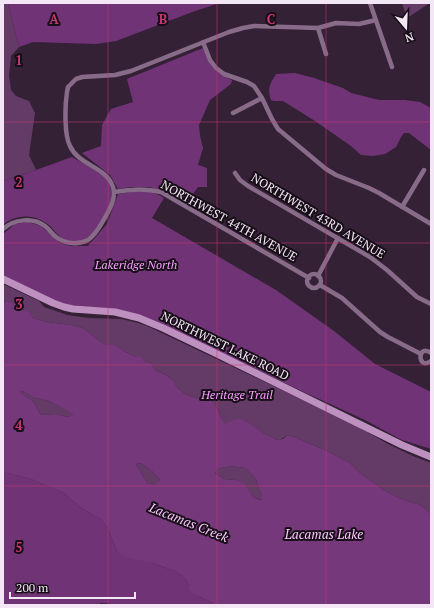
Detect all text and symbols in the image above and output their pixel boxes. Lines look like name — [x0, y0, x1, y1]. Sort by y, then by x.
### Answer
north arrow — [386, 8, 426, 48]
text: A — [49, 10, 59, 28]
text: B — [159, 10, 167, 28]
text: C — [267, 10, 275, 28]
text: N — [402, 29, 415, 46]
text: 1 — [15, 51, 23, 69]
street label: NORTHWEST 43RD AVENUE — [249, 170, 388, 262]
text: 2 — [15, 173, 23, 191]
street label: NORTHWEST 44TH AVENUE — [158, 177, 300, 264]
park label: Lakeridge North — [94, 257, 177, 272]
text: 3 — [15, 295, 23, 313]
street label: NORTHWEST LAKE ROAD — [159, 308, 292, 383]
park label: Heritage Trail — [200, 387, 273, 402]
text: 4 — [15, 416, 23, 434]
water label: Lacamas Creek — [146, 498, 232, 546]
water label: Lacamas Lake — [284, 525, 363, 543]
text: 5 — [15, 538, 23, 556]
scale bar — [10, 574, 135, 600]
text: 200 m — [16, 580, 49, 595]

